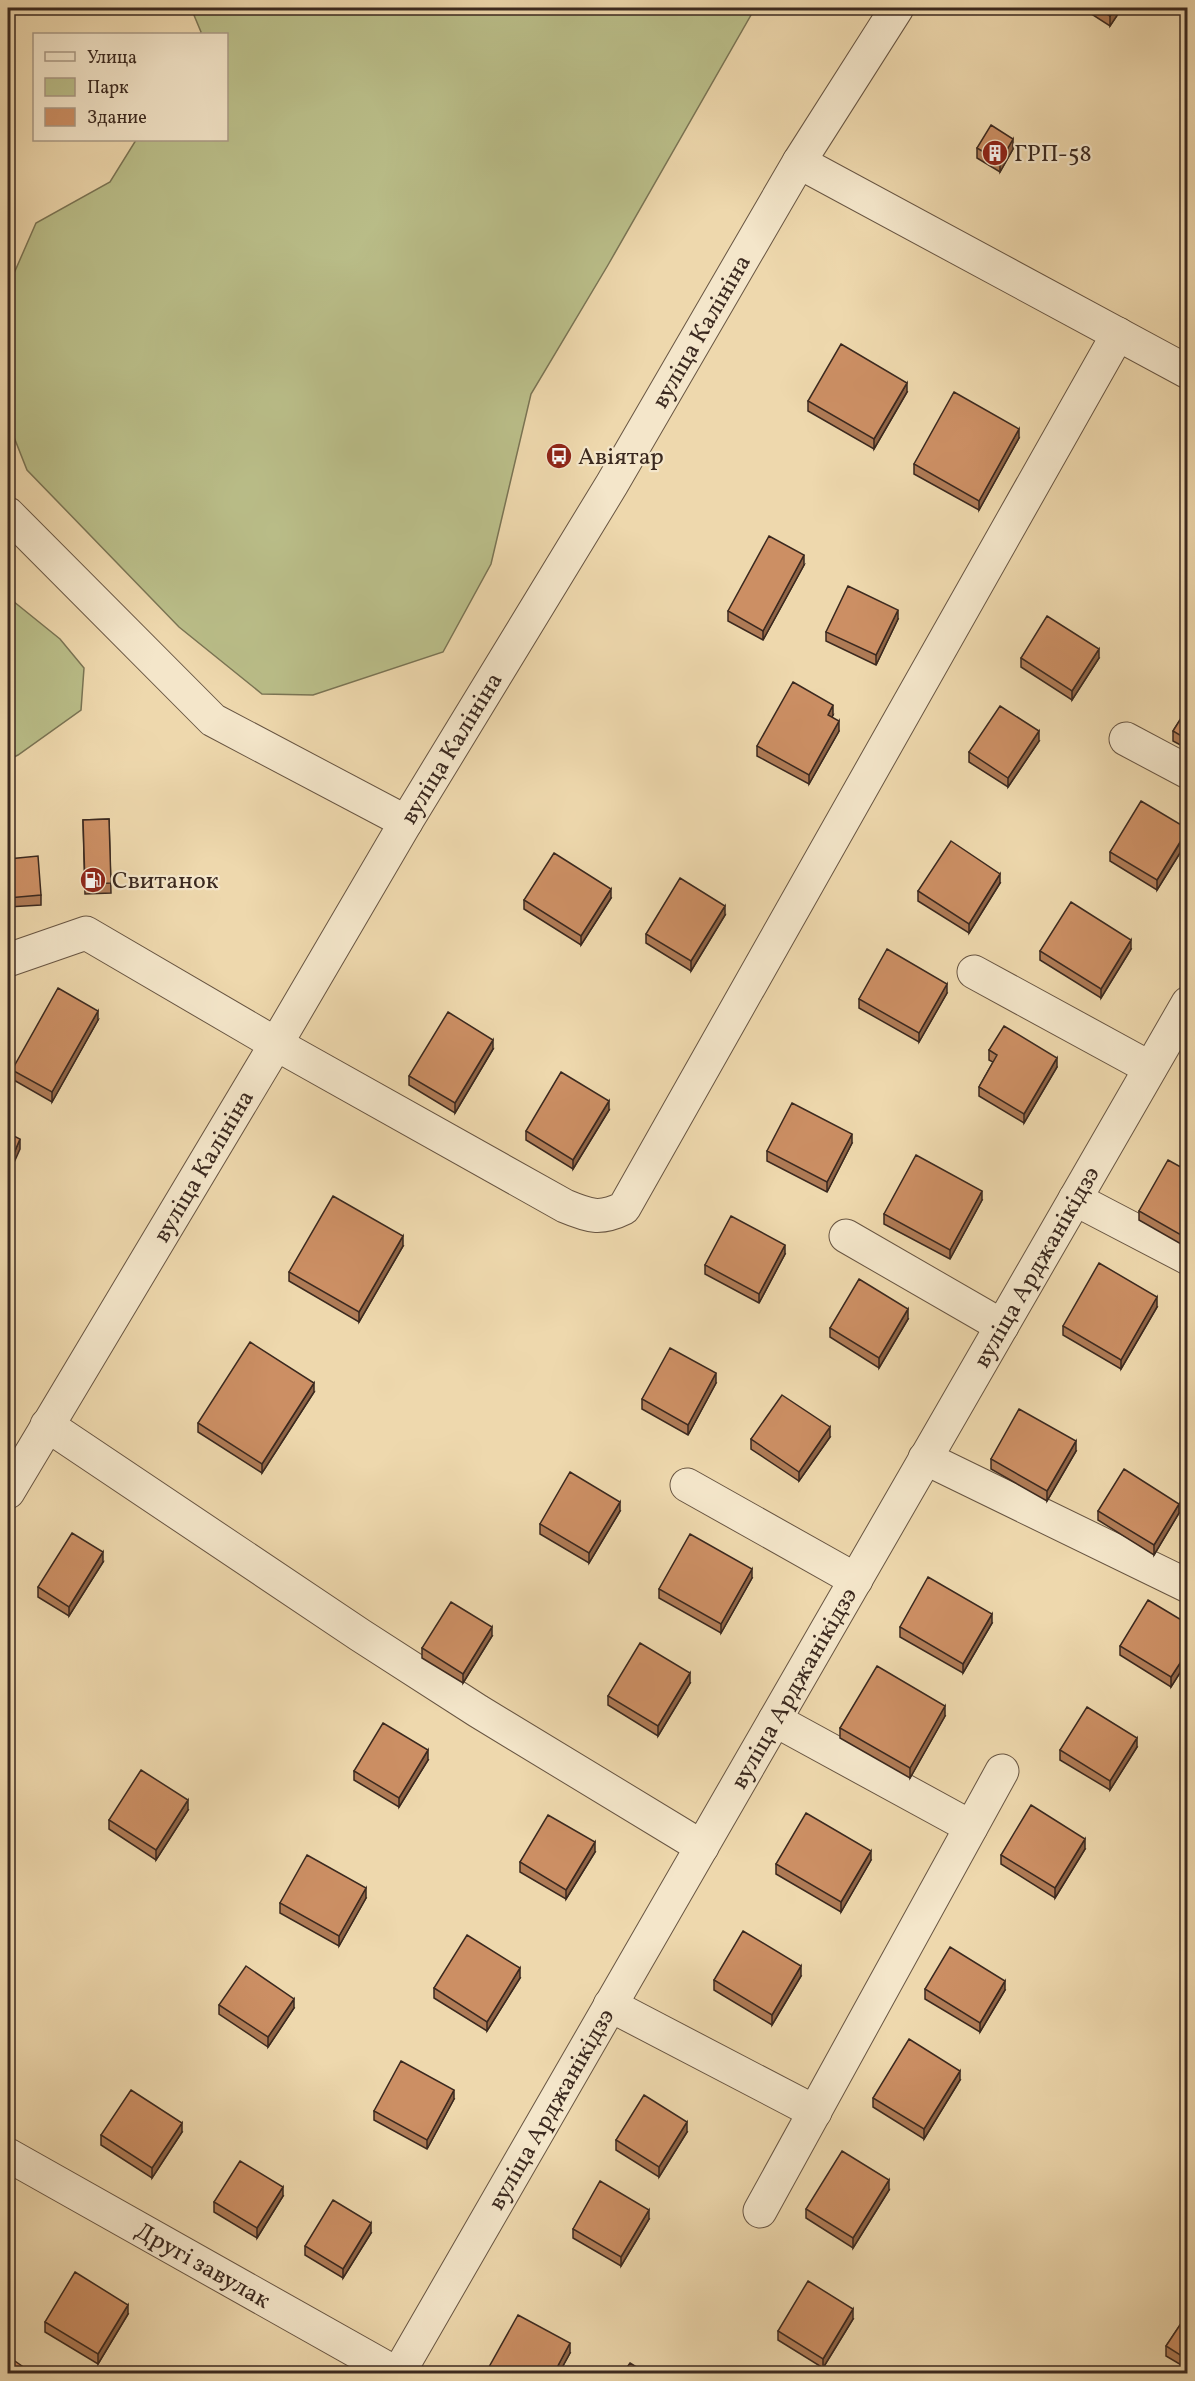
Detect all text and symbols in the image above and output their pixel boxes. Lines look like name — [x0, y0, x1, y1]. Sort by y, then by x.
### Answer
legend — [33, 33, 228, 141]
text: Улица — [87, 46, 137, 71]
text: Парк — [87, 76, 129, 101]
text: Здание — [87, 106, 147, 131]
building icon: ГРП-58 — [980, 138, 1010, 168]
place label: ГРП-58 — [1014, 138, 1092, 172]
street label: вуліца Калініна — [645, 249, 761, 415]
bus stop icon: Авіятар — [544, 441, 574, 471]
place label: Авіятар — [578, 441, 664, 475]
street label: вуліца Калініна — [393, 667, 512, 832]
fuel station icon: Свитанок — [78, 865, 108, 895]
place label: Свитанок — [112, 865, 219, 899]
street label: вуліца Калініна — [146, 1084, 264, 1250]
street label: вуліца Арджанікідзэ — [966, 1161, 1109, 1375]
street label: вуліца Арджанікідзэ — [724, 1582, 867, 1796]
street label: вуліца Арджанікідзэ — [481, 2003, 624, 2217]
street label: Другі завулак — [128, 2215, 276, 2318]

